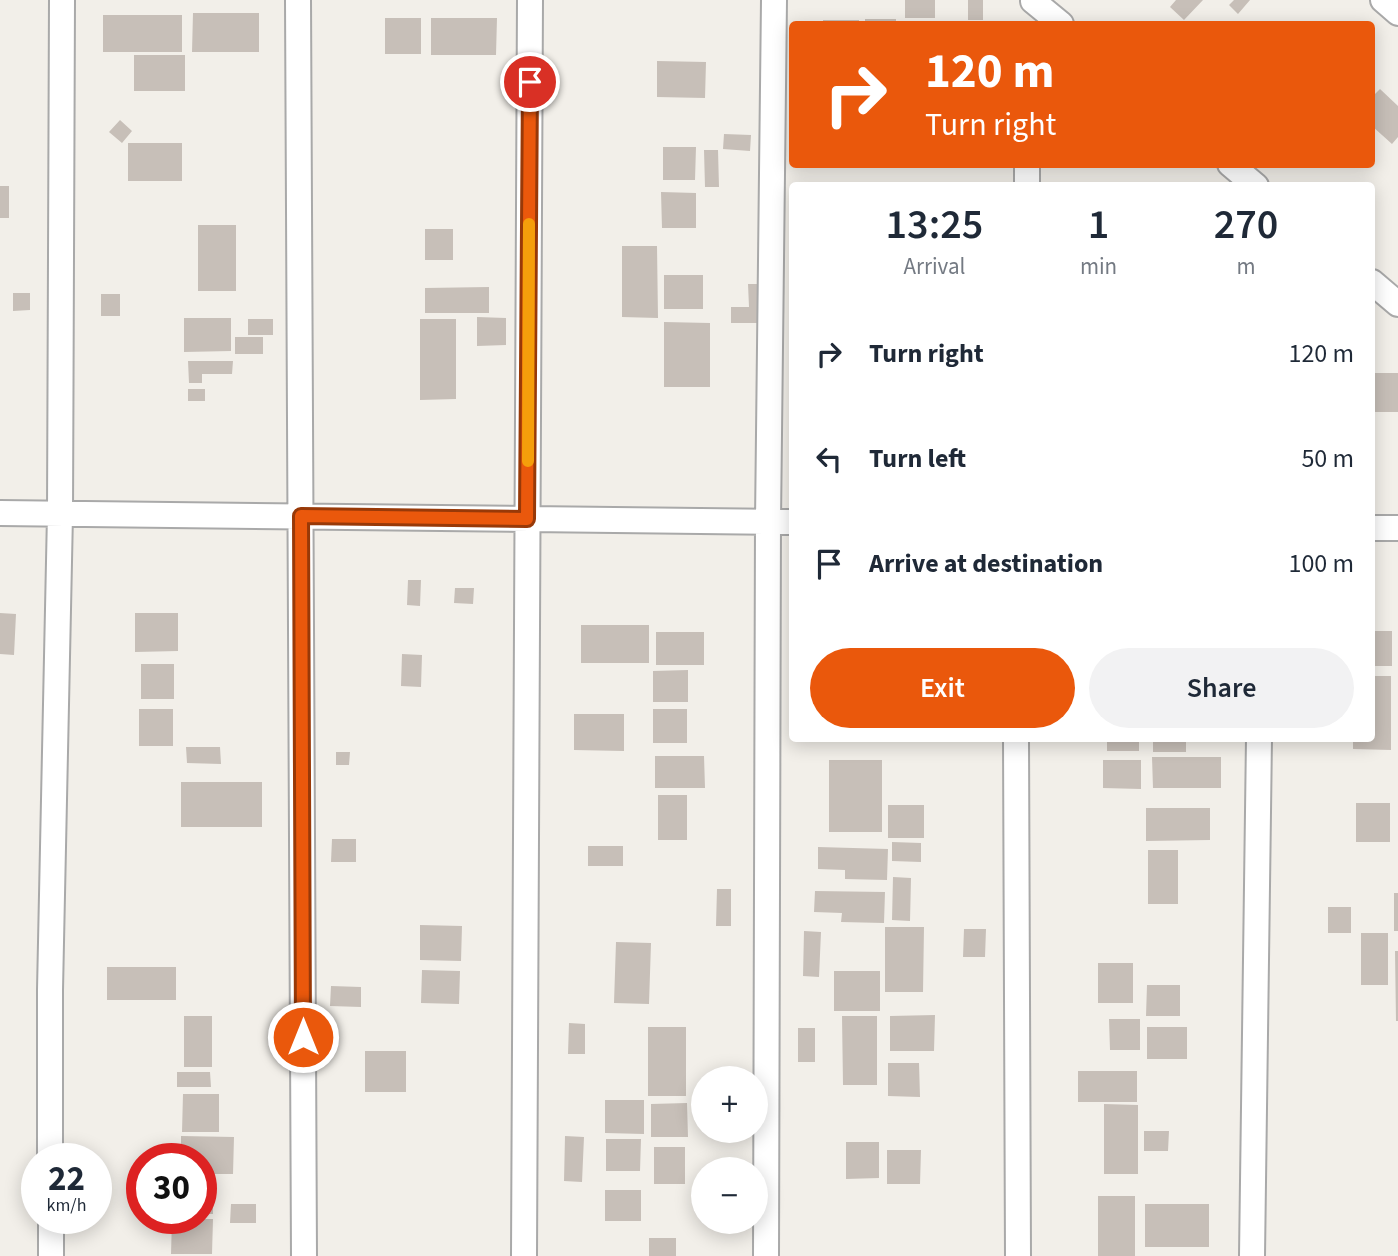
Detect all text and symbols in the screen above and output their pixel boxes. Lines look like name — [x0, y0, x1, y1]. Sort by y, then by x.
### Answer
text: 120 m — [925, 37, 1054, 107]
icon: right — [810, 49, 901, 140]
pin — [500, 52, 560, 112]
icon: arrive — [511, 63, 549, 101]
text: Turn right — [925, 102, 1056, 148]
text: 13:25 — [886, 195, 983, 255]
text: 1 — [1088, 195, 1109, 255]
text: 270 — [1214, 195, 1278, 255]
text: Arrival — [904, 250, 965, 283]
text: min — [1080, 250, 1117, 283]
text: m — [1237, 250, 1256, 283]
icon: right — [810, 335, 848, 373]
text: Turn right — [869, 335, 984, 372]
text: 120 m — [1288, 335, 1354, 372]
icon: left — [810, 440, 848, 478]
text: Turn left — [869, 440, 966, 477]
text: 50 m — [1301, 440, 1354, 477]
icon: arrive — [810, 545, 848, 583]
text: Arrive at destination — [869, 545, 1103, 582]
text: 100 m — [1288, 545, 1354, 582]
button: Exit — [810, 648, 1075, 728]
button: Share — [1089, 648, 1354, 728]
position arrow — [266, 1000, 340, 1074]
map controls — [691, 1066, 768, 1234]
button: + — [691, 1066, 768, 1143]
speed limit sign: 30 — [126, 1143, 217, 1234]
text: 22 — [48, 1154, 85, 1204]
button: − — [691, 1157, 768, 1234]
text: km/h — [47, 1193, 86, 1218]

